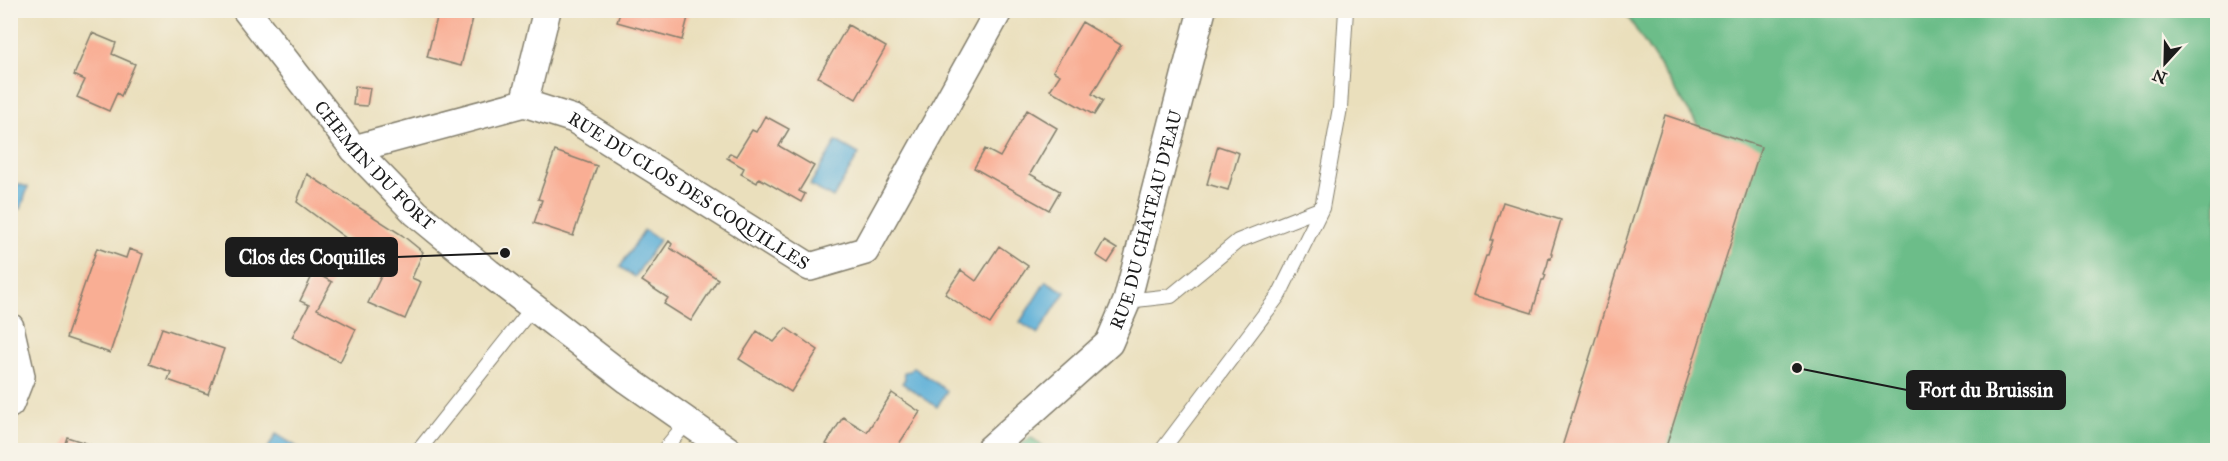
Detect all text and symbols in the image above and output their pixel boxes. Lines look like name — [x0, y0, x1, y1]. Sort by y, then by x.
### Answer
north arrow — [2135, 33, 2195, 93]
text: N — [2149, 65, 2169, 88]
street label: CHEMIN DU FORT — [310, 96, 439, 235]
street label: RUE DU CLOS DES COQUILLES — [564, 107, 813, 275]
street label: RUE DU CHÂTEAU D'EAU — [1105, 107, 1187, 333]
callout: Clos des Coquilles — [226, 238, 397, 276]
text: Clos des Coquilles — [239, 245, 386, 270]
callout: Fort du Bruissin — [1907, 371, 2065, 409]
text: Fort du Bruissin — [1919, 378, 2053, 402]

